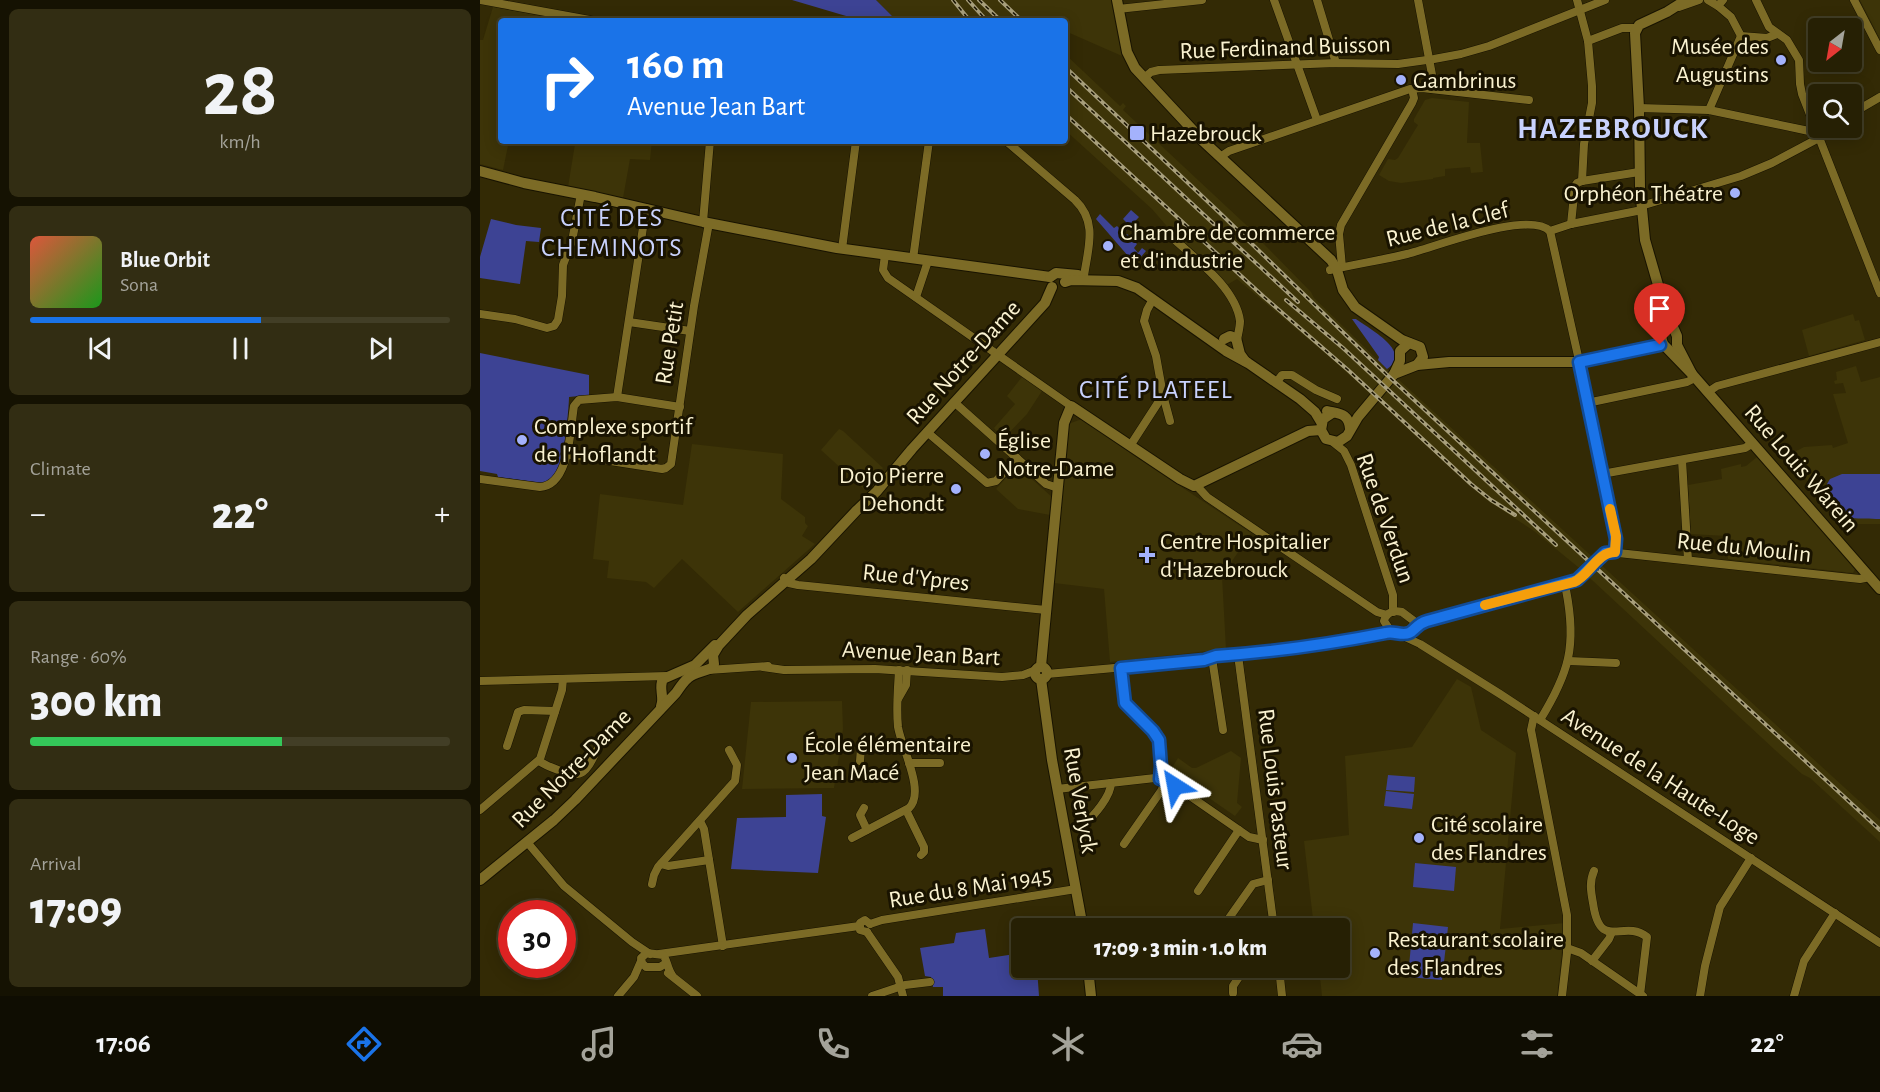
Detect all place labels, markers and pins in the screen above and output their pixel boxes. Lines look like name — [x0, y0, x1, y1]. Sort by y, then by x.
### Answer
place label: Musée des Augustins — [1671, 35, 1769, 87]
marker: Musée des Augustins — [1774, 53, 1788, 67]
place label: Gambrinus — [1413, 69, 1516, 93]
marker: Gambrinus — [1394, 73, 1408, 87]
place label: Hazebrouck — [1150, 122, 1262, 146]
marker: Hazebrouck — [1128, 124, 1146, 142]
place label: Orphéon Théatre — [1564, 182, 1723, 206]
marker: Orphéon Théatre — [1728, 186, 1742, 200]
place label: Chambre de commerce et d'industrie — [1120, 221, 1335, 273]
marker: Chambre de commerce et d'industrie — [1101, 239, 1115, 253]
pin — [1634, 283, 1685, 345]
place label: Complexe sportif de l'Hoflandt — [534, 415, 694, 467]
place label: Église Notre-Dame — [997, 427, 1114, 481]
marker: Complexe sportif de l'Hoflandt — [515, 433, 529, 447]
marker: Église Notre-Dame — [978, 447, 992, 461]
place label: Dojo Pierre Dehondt — [839, 464, 944, 516]
marker: Dojo Pierre Dehondt — [949, 482, 963, 496]
place label: Centre Hospitalier d'Hazebrouck — [1160, 530, 1330, 582]
marker: Centre Hospitalier d'Hazebrouck — [1138, 546, 1156, 564]
place label: École élémentaire Jean Macé — [804, 731, 971, 785]
marker: École élémentaire Jean Macé — [785, 751, 799, 765]
place label: Cité scolaire des Flandres — [1431, 813, 1547, 865]
marker: Cité scolaire des Flandres — [1412, 831, 1426, 845]
place label: Restaurant scolaire des Flandres — [1387, 928, 1564, 980]
marker: Restaurant scolaire des Flandres — [1368, 946, 1382, 960]

